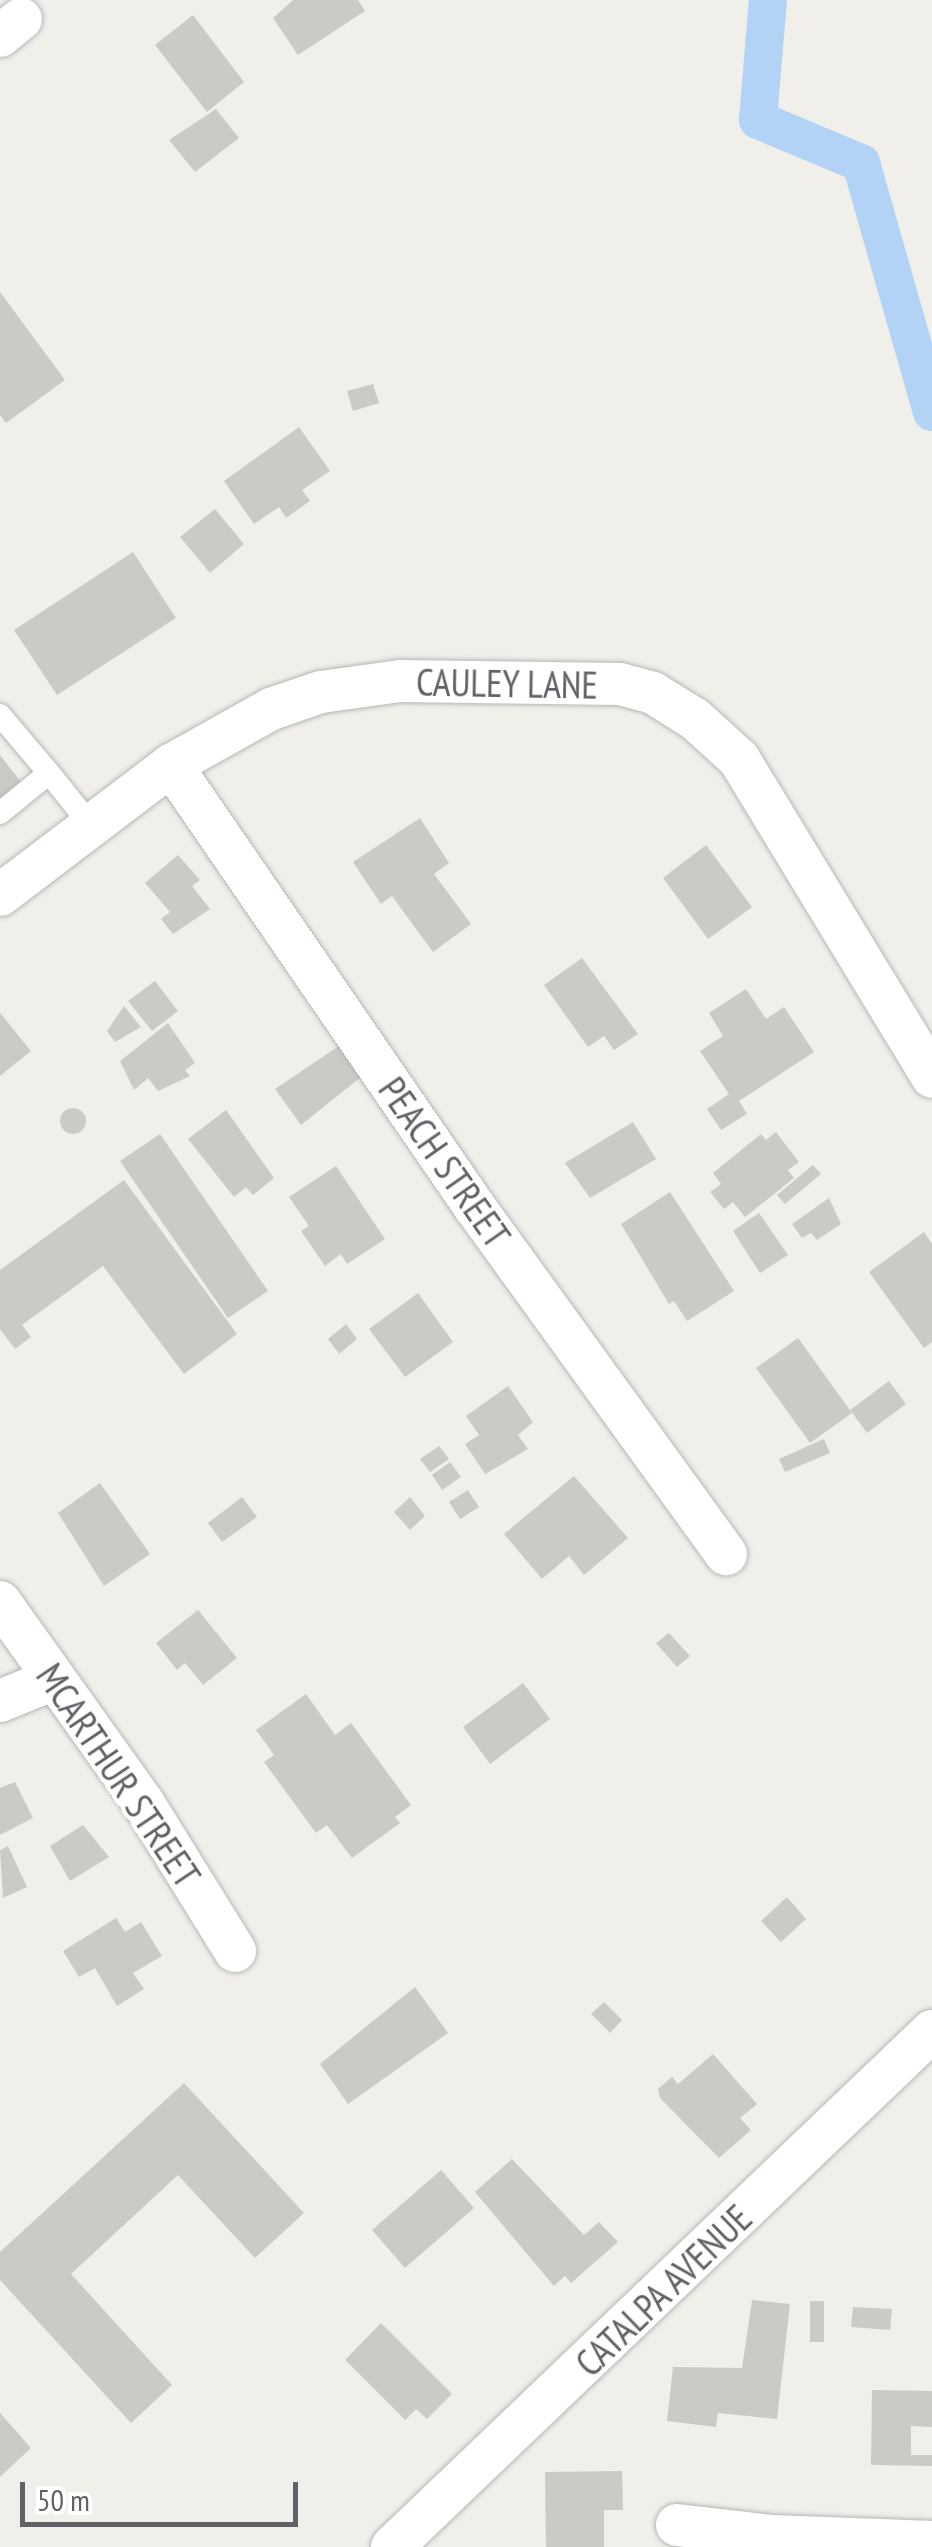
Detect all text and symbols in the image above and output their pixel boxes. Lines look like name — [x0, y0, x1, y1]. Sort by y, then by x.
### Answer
street label: CAULEY LANE — [415, 659, 599, 707]
street label: PEACH STREET — [370, 1068, 520, 1256]
street label: MCARTHUR STREET — [28, 1655, 210, 1895]
street label: CATALPA AVENUE — [565, 2194, 761, 2386]
scale bar — [25, 2462, 302, 2524]
text: 50 m — [37, 2480, 90, 2519]

